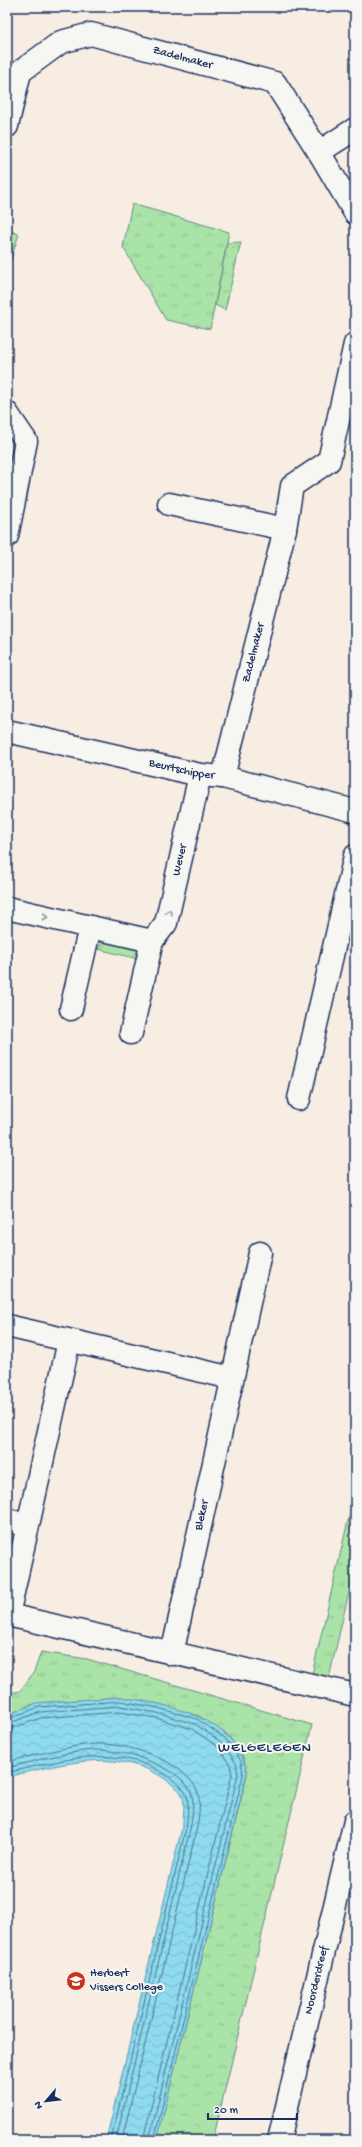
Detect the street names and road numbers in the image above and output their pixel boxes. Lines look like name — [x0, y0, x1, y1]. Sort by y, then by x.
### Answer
street label: Zadelmaker — [151, 44, 216, 73]
street label: Zadelmaker — [240, 620, 269, 684]
street label: Beurtschipper — [146, 756, 217, 783]
street label: Wever — [170, 841, 191, 877]
street label: Bleker — [192, 1497, 213, 1533]
street label: Noorderdreef — [302, 1944, 332, 2016]

